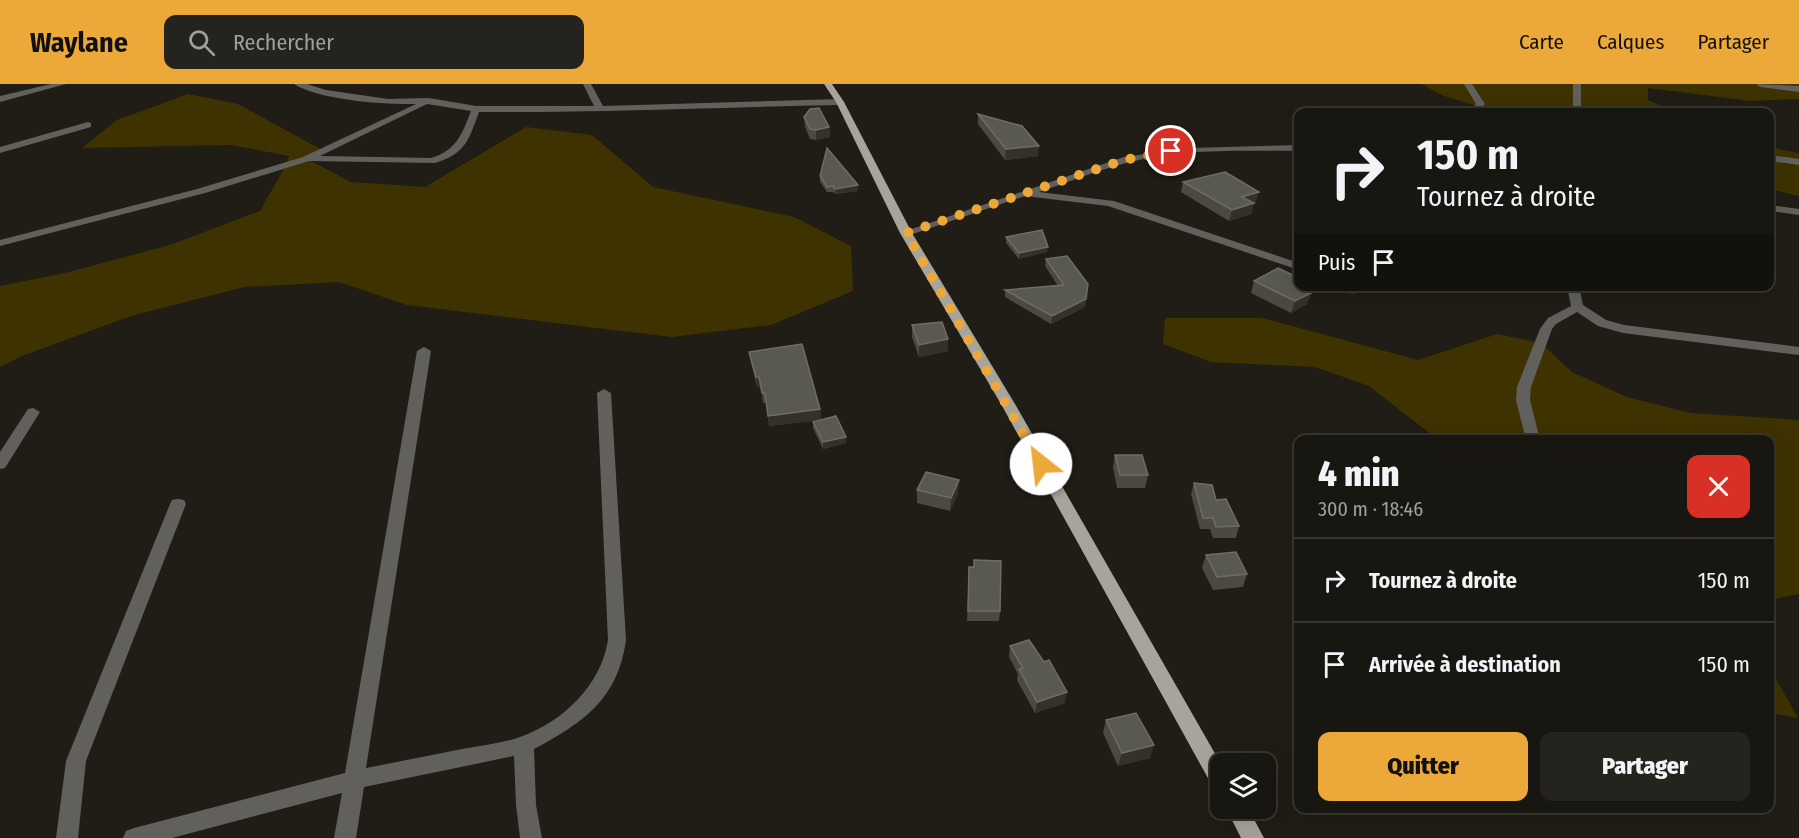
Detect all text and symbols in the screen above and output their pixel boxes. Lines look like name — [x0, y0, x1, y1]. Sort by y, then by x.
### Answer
search box — [164, 15, 584, 69]
text: Waylane — [30, 26, 128, 59]
icon: search — [185, 26, 218, 59]
text: Rechercher — [233, 29, 334, 56]
text: Carte — [1519, 29, 1564, 55]
text: Calques — [1597, 29, 1664, 55]
text: Partager — [1697, 29, 1769, 55]
pin — [1145, 125, 1196, 176]
text: 150 m — [1417, 130, 1519, 180]
icon: right — [1318, 132, 1396, 210]
icon: arrive — [1154, 134, 1187, 167]
text: Tournez à droite — [1417, 181, 1596, 213]
icon: arrive — [1367, 246, 1400, 279]
text: Puis — [1318, 249, 1355, 276]
position arrow — [1009, 432, 1073, 496]
text: 4 min — [1318, 452, 1400, 496]
button: close — [1687, 455, 1750, 518]
text: 300 m · 18:46 — [1318, 497, 1423, 521]
icon: right — [1318, 564, 1351, 597]
text: Tournez à droite — [1369, 567, 1517, 594]
text: 150 m — [1698, 567, 1750, 594]
icon: arrive — [1318, 648, 1351, 681]
text: Arrivée à destination — [1369, 651, 1561, 678]
text: 150 m — [1698, 651, 1750, 678]
button: Quitter — [1318, 732, 1528, 801]
button: Partager — [1540, 732, 1750, 801]
map controls — [1210, 753, 1276, 819]
button: layers — [1210, 753, 1276, 819]

